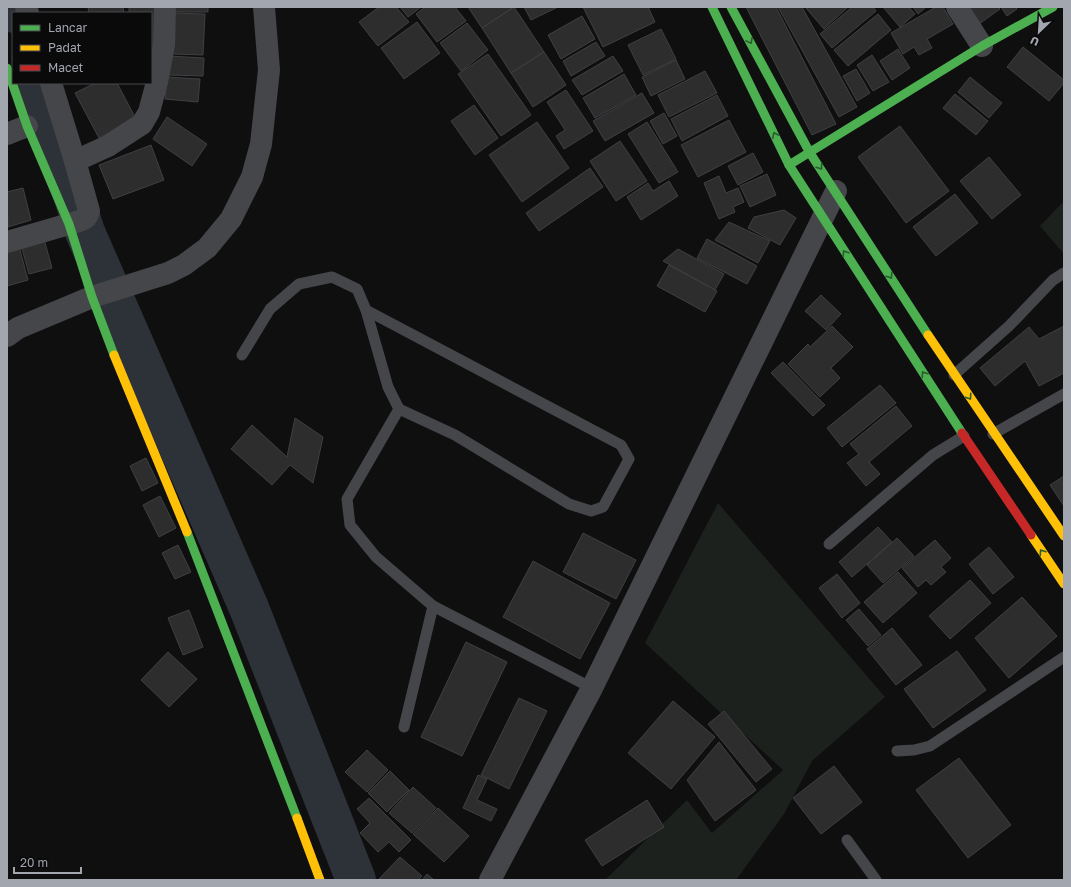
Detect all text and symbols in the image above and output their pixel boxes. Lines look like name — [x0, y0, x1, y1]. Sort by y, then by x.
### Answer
legend — [12, 12, 152, 84]
north arrow — [1019, 12, 1059, 52]
text: Lancar — [48, 20, 87, 35]
text: U — [1028, 34, 1041, 49]
one-way arrow — [745, 37, 753, 44]
text: Padat — [48, 40, 82, 55]
text: Macet — [48, 60, 84, 75]
one-way arrow — [772, 132, 779, 140]
one-way arrow — [815, 163, 823, 170]
one-way arrow — [843, 250, 850, 257]
one-way arrow — [886, 272, 893, 279]
one-way arrow — [921, 371, 928, 378]
one-way arrow — [964, 393, 972, 400]
one-way arrow — [1039, 549, 1047, 556]
scale bar — [14, 849, 81, 875]
text: 20 m — [20, 855, 48, 870]

